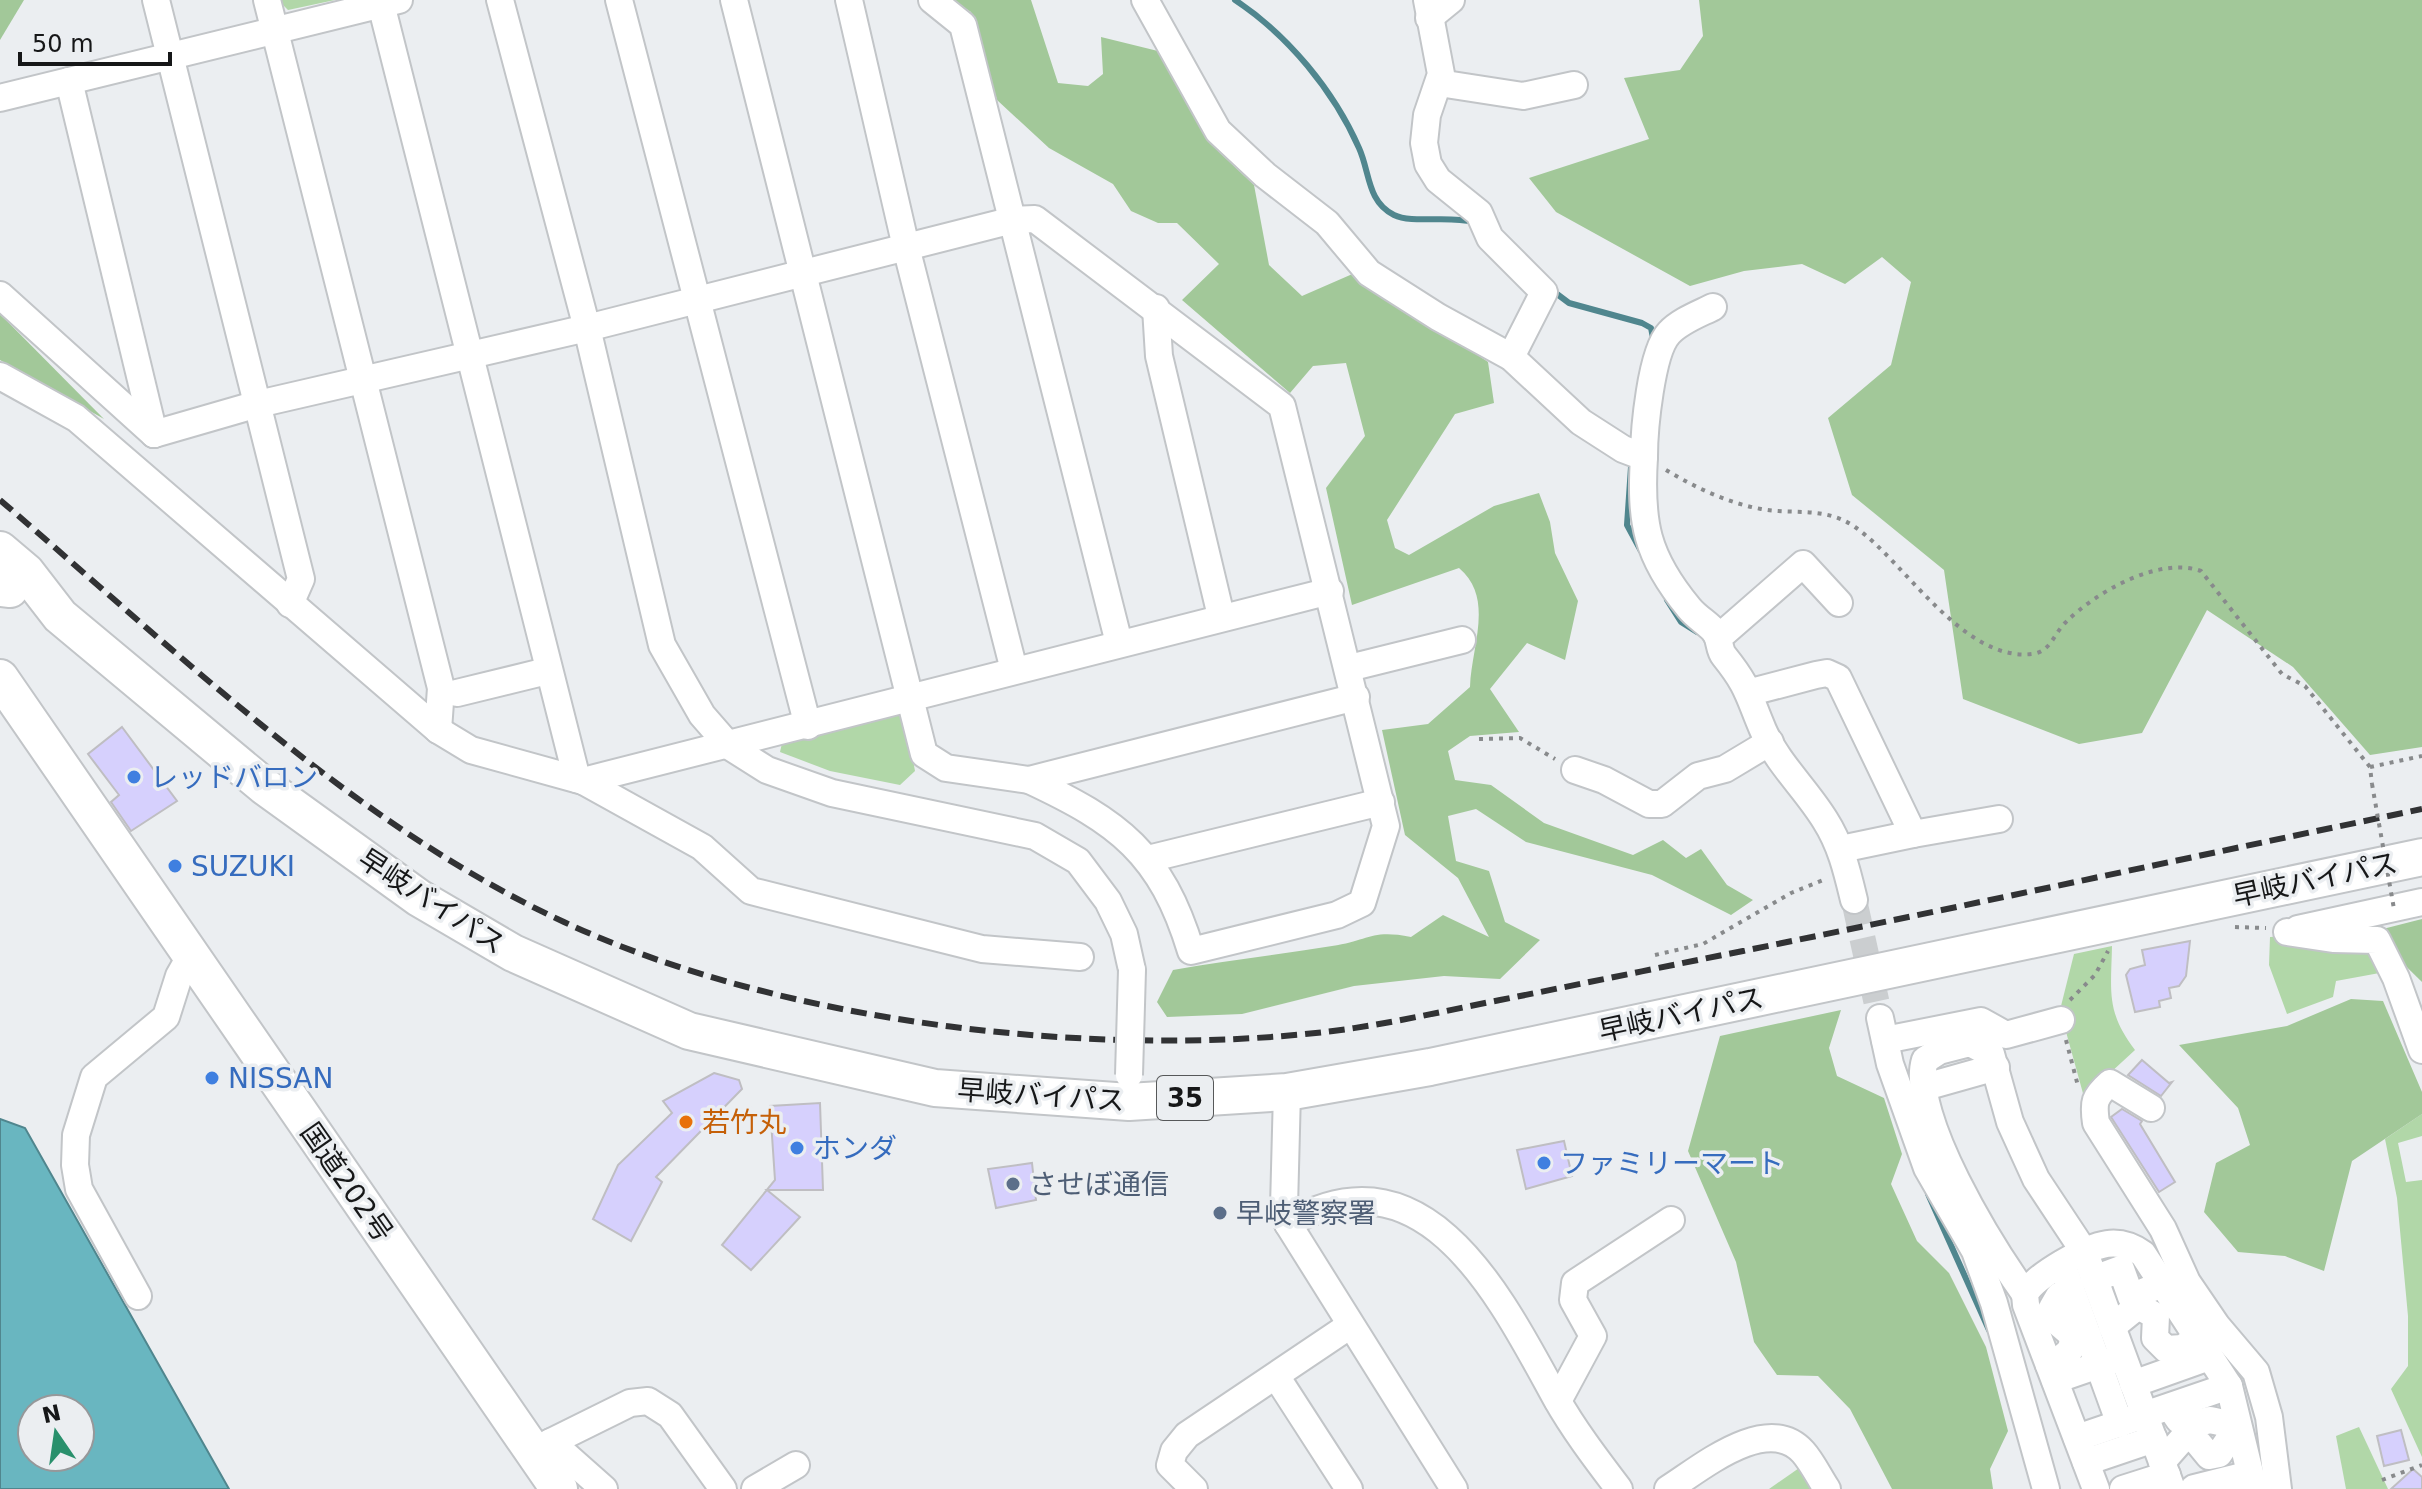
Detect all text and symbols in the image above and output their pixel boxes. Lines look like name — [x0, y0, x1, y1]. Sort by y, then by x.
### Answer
scale bar — [20, 16, 170, 66]
text: 50 m — [32, 30, 94, 58]
place label: レッドバロン — [150, 761, 318, 794]
marker: レッドバロン — [125, 768, 143, 786]
street label: 早岐バイパス — [353, 842, 511, 961]
street label: 早岐バイパス — [2230, 846, 2400, 913]
place label: SUZUKI — [191, 850, 295, 883]
marker: SUZUKI — [166, 857, 184, 875]
street label: 早岐バイパス — [1596, 981, 1766, 1048]
place label: NISSAN — [228, 1062, 333, 1095]
marker: NISSAN — [203, 1069, 221, 1087]
street label: 早岐バイパス — [956, 1073, 1126, 1118]
road number: 35 — [1157, 1076, 1213, 1120]
place label: 若竹丸 — [702, 1106, 786, 1139]
marker: 若竹丸 — [677, 1113, 695, 1131]
street label: 国道202号 — [294, 1117, 400, 1248]
place label: ホンダ — [813, 1132, 897, 1165]
marker: ホンダ — [788, 1139, 806, 1157]
place label: ファミリーマート — [1560, 1147, 1784, 1180]
marker: ファミリーマート — [1535, 1154, 1553, 1172]
place label: させぼ通信 — [1029, 1168, 1169, 1201]
marker: させぼ通信 — [1004, 1175, 1022, 1193]
place label: 早岐警察署 — [1236, 1197, 1376, 1230]
marker: 早岐警察署 — [1211, 1204, 1229, 1222]
north arrow — [16, 1393, 96, 1473]
text: N — [40, 1400, 63, 1428]

